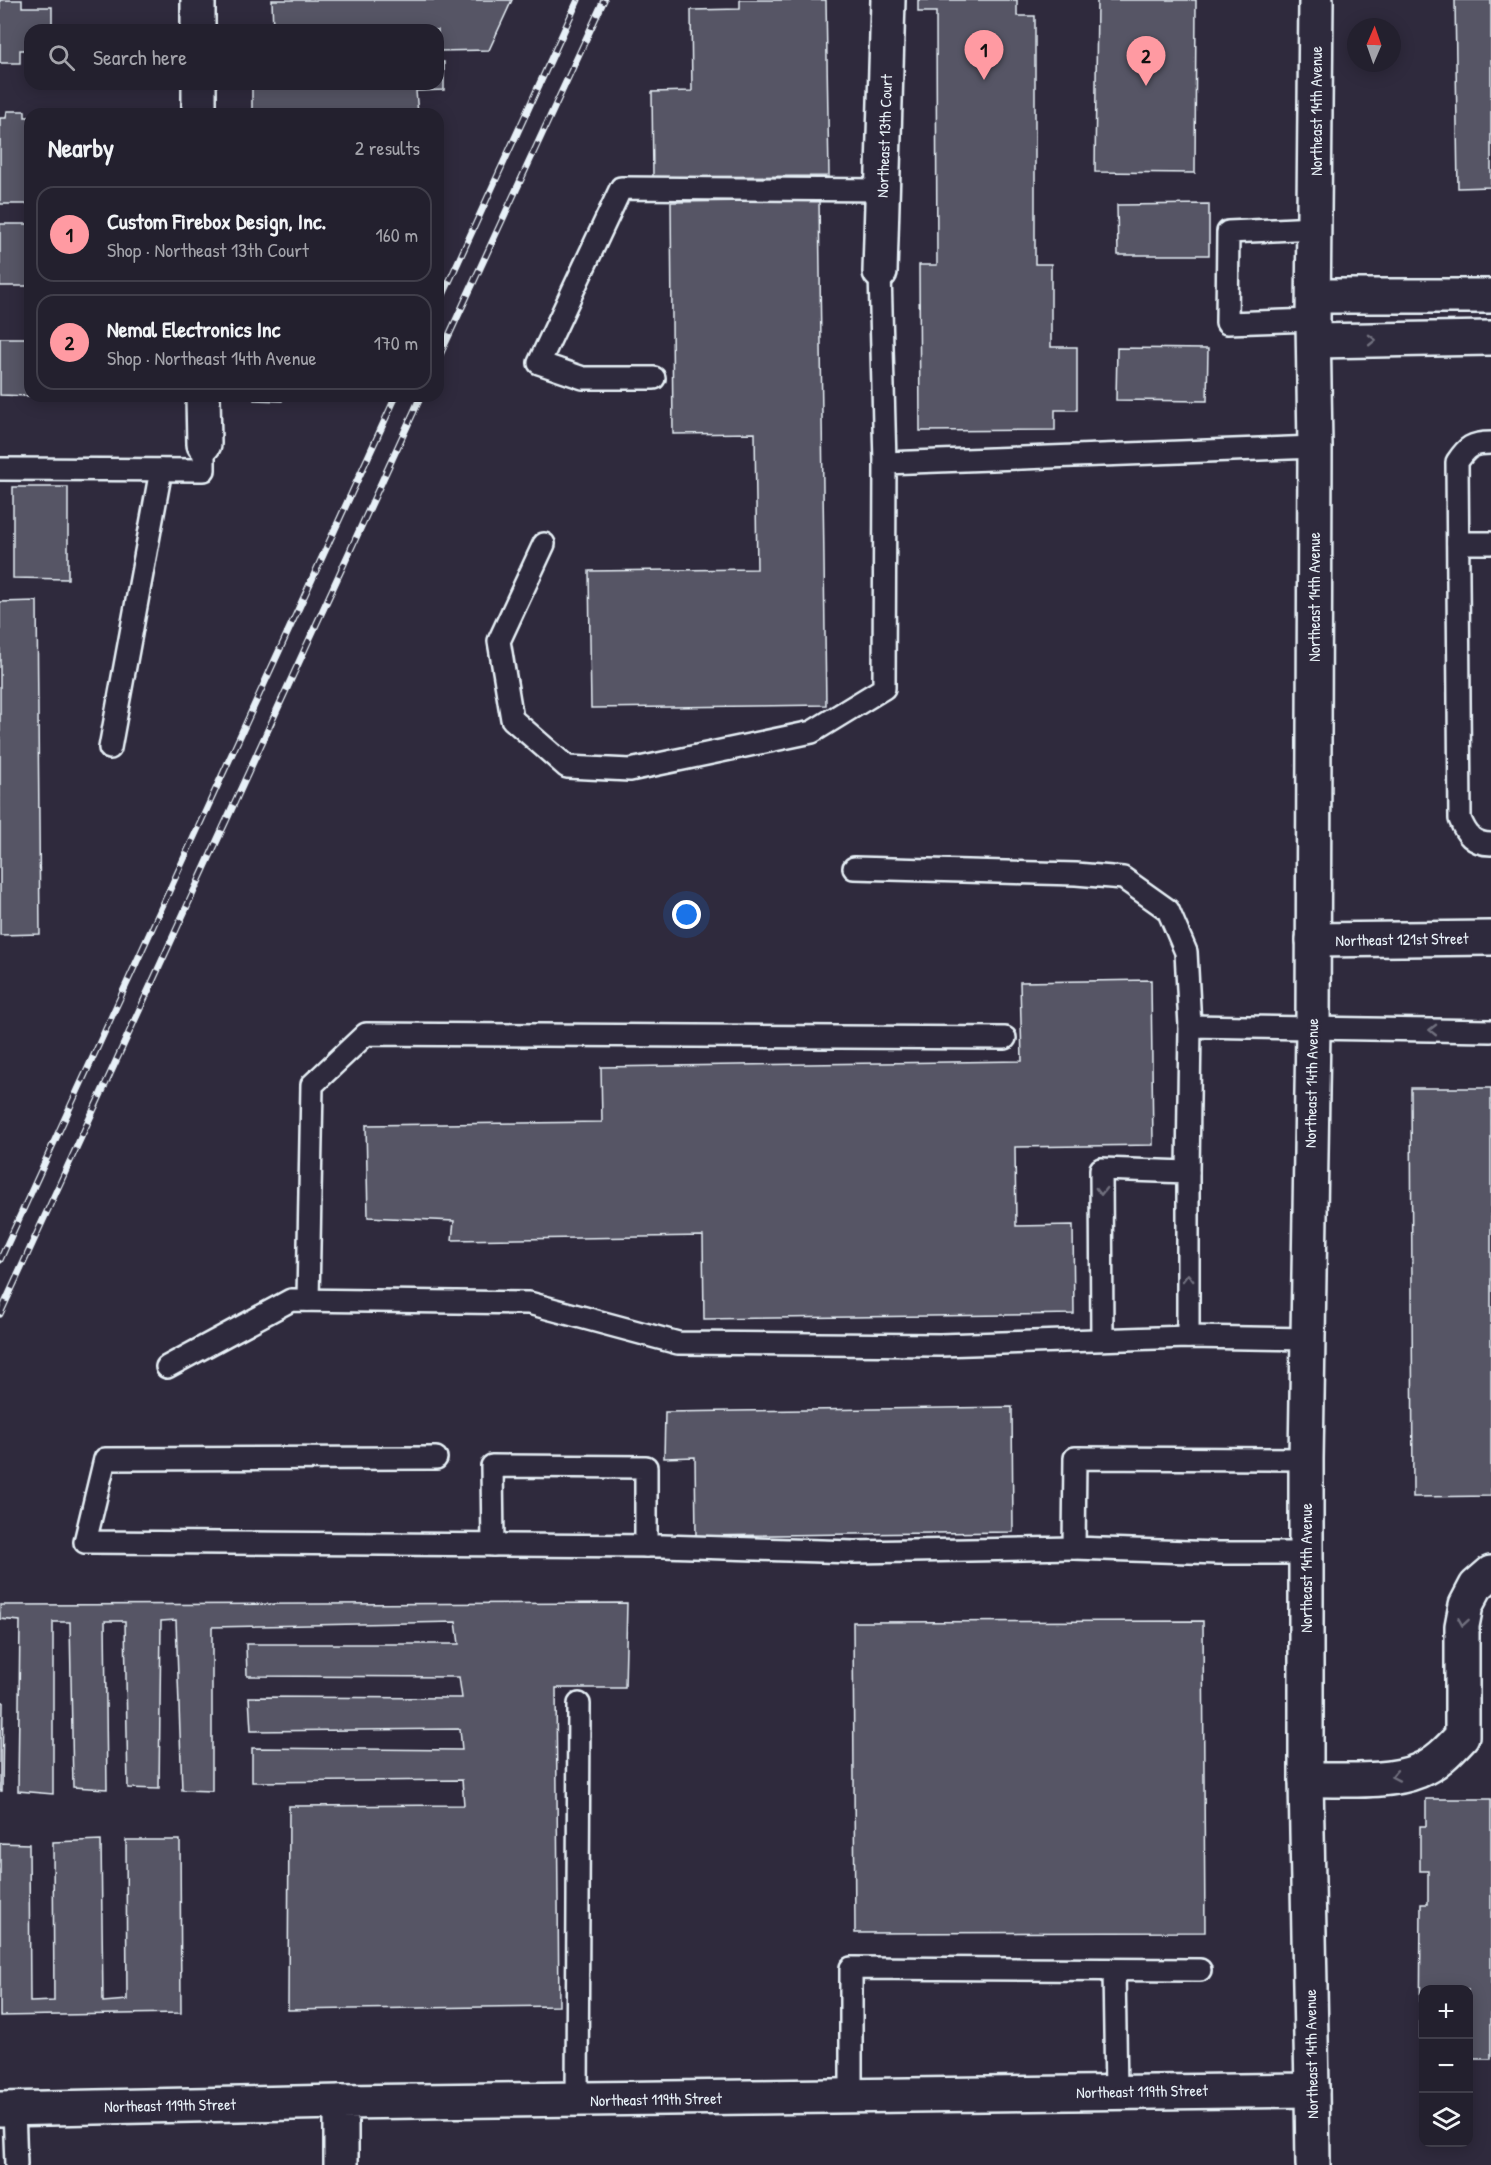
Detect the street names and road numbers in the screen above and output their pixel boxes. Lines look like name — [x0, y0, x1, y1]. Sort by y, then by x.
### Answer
street label: Northeast 14th Avenue — [1305, 46, 1327, 176]
street label: Northeast 13th Court — [871, 73, 897, 198]
street label: Northeast 14th Avenue — [1303, 532, 1325, 662]
street label: Northeast 121st Street — [1335, 927, 1469, 951]
street label: Northeast 14th Avenue — [1299, 1017, 1323, 1148]
street label: Northeast 14th Avenue — [1295, 1503, 1317, 1633]
street label: Northeast 14th Avenue — [1299, 1988, 1323, 2119]
street label: Northeast 119th Street — [1076, 2079, 1209, 2103]
street label: Northeast 119th Street — [590, 2087, 723, 2111]
street label: Northeast 119th Street — [104, 2093, 237, 2117]

